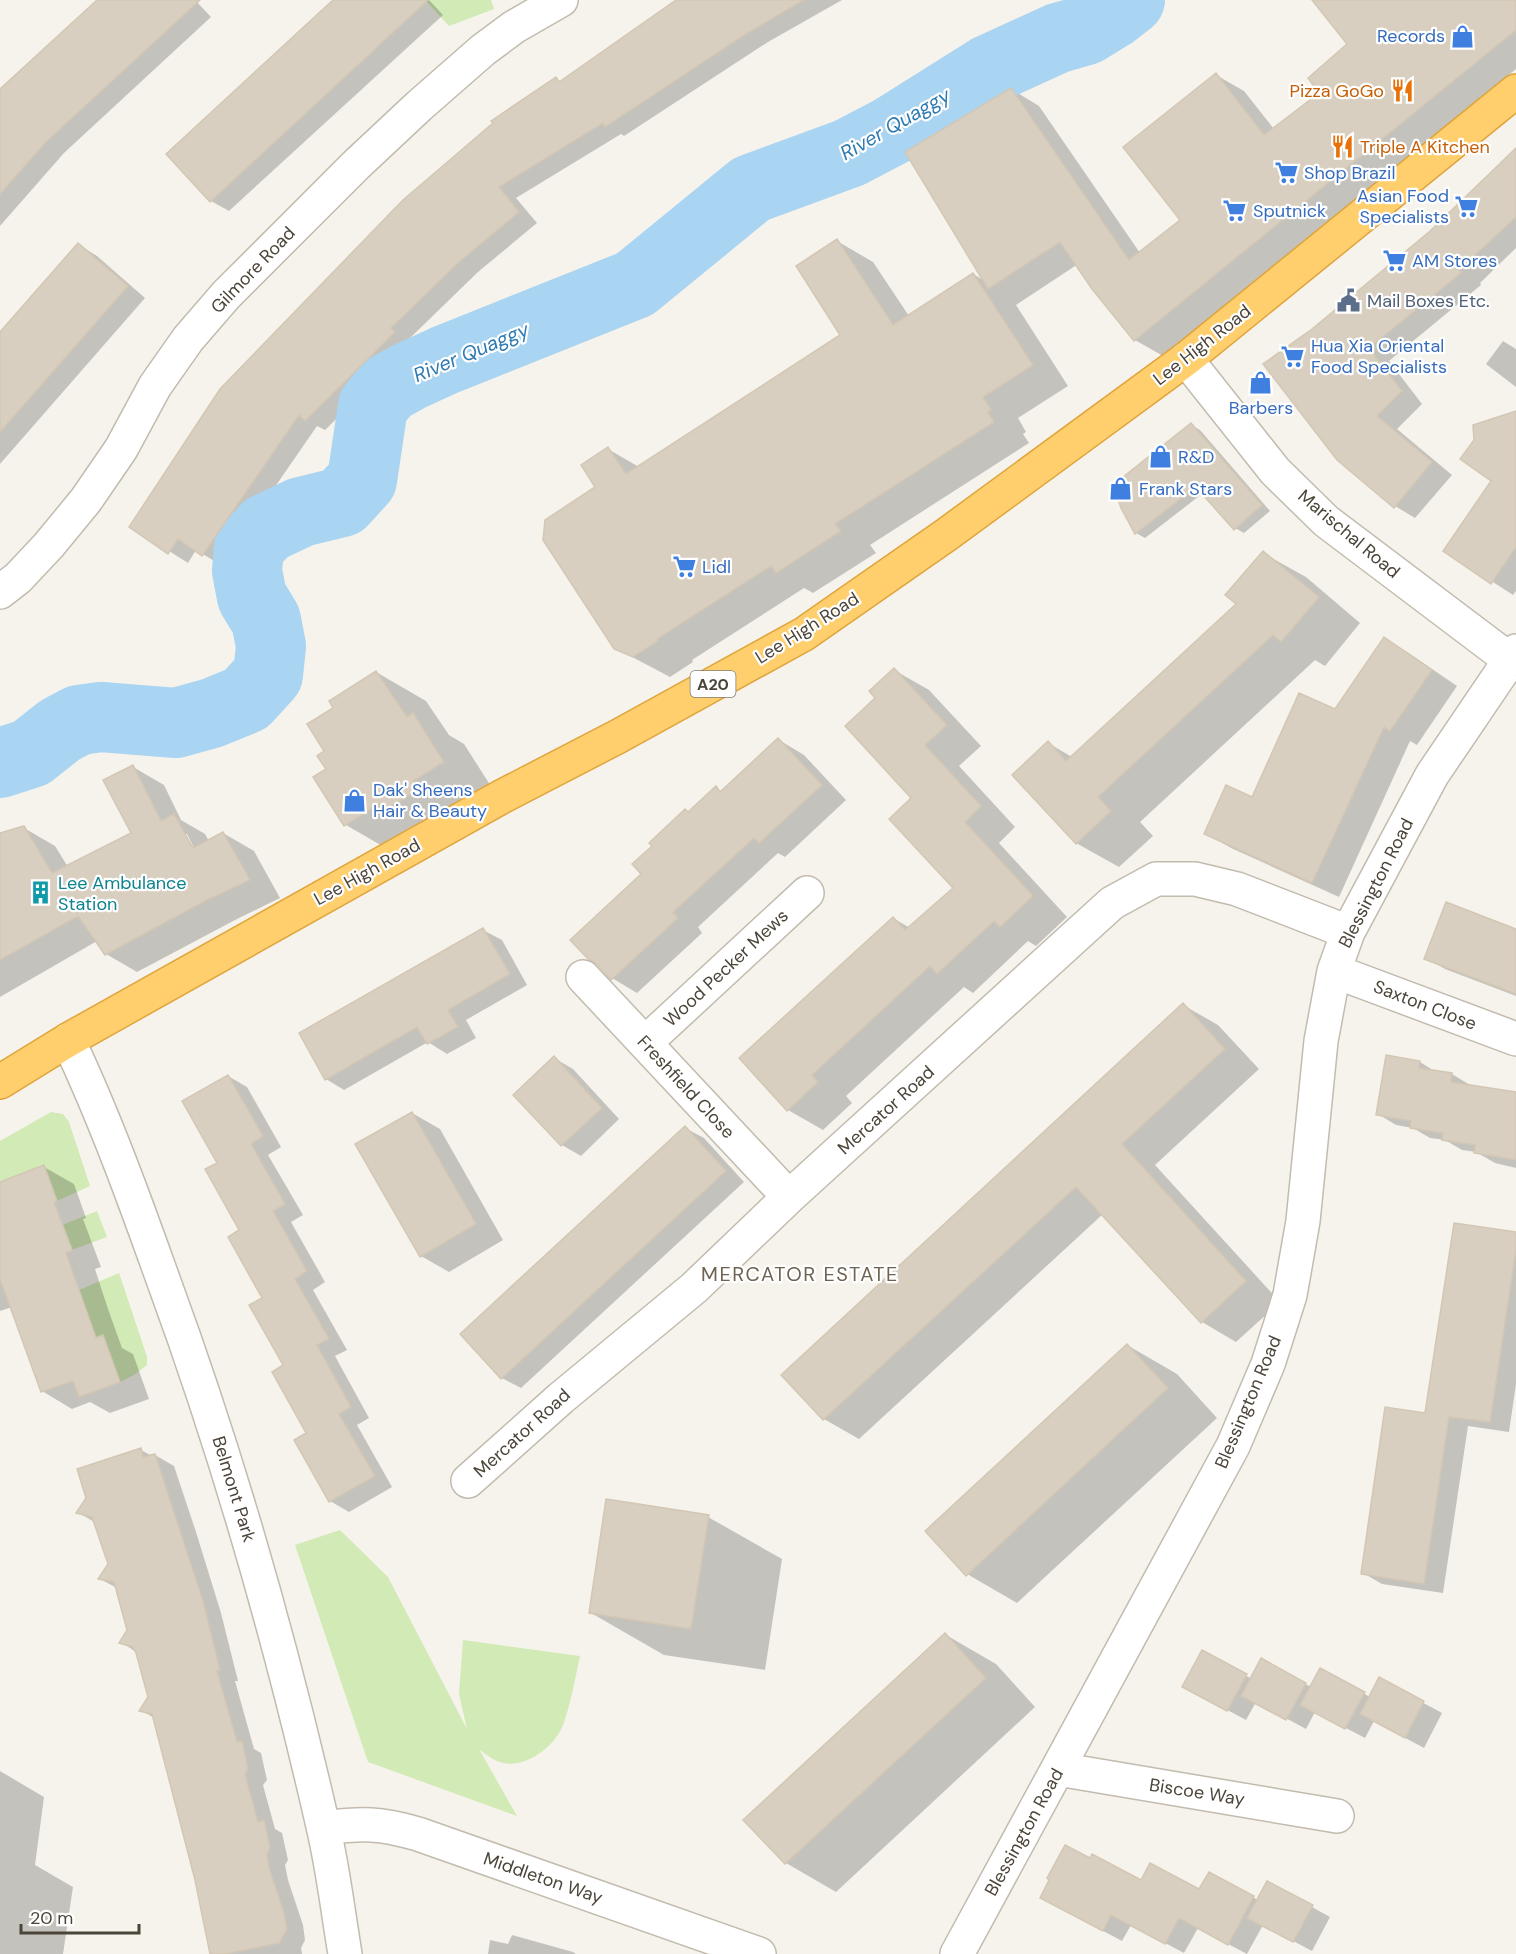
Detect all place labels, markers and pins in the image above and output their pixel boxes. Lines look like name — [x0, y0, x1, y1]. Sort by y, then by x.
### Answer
shop icon: Records — [1450, 23, 1476, 49]
place label: Records — [1377, 24, 1445, 48]
restaurant icon: Pizza GoGo — [1389, 78, 1415, 104]
place label: Pizza GoGo — [1290, 79, 1384, 103]
restaurant icon: Triple A Kitchen — [1329, 134, 1355, 160]
place label: Triple A Kitchen — [1360, 135, 1490, 159]
supermarket icon: Shop Brazil — [1273, 160, 1299, 186]
place label: Shop Brazil — [1304, 161, 1395, 185]
place label: Asian Food Specialists — [1357, 184, 1449, 229]
supermarket icon: Asian Food Specialists — [1454, 193, 1480, 219]
supermarket icon: Sputnick — [1222, 198, 1248, 224]
place label: Sputnick — [1253, 199, 1326, 223]
supermarket icon: AM Stores — [1381, 248, 1407, 274]
place label: AM Stores — [1412, 249, 1497, 273]
public building icon: Mail Boxes Etc. — [1336, 288, 1362, 314]
place label: Mail Boxes Etc. — [1367, 289, 1490, 313]
place label: Hua Xia Oriental Food Specialists — [1311, 334, 1447, 379]
supermarket icon: Hua Xia Oriental Food Specialists — [1280, 343, 1306, 369]
shop icon: Barbers — [1248, 369, 1274, 395]
place label: Barbers — [1229, 396, 1293, 420]
shop icon: R&D — [1147, 444, 1173, 470]
place label: R&D — [1178, 445, 1214, 469]
shop icon: Frank Stars — [1108, 476, 1134, 502]
place label: Frank Stars — [1139, 477, 1232, 501]
supermarket icon: Lidl — [671, 554, 697, 580]
place label: Lidl — [702, 555, 731, 579]
place label: Dak' Sheens Hair & Beauty — [373, 778, 487, 823]
shop icon: Dak' Sheens Hair & Beauty — [342, 787, 368, 813]
place label: Lee Ambulance Station — [58, 871, 187, 916]
building icon: Lee Ambulance Station — [27, 880, 53, 906]

